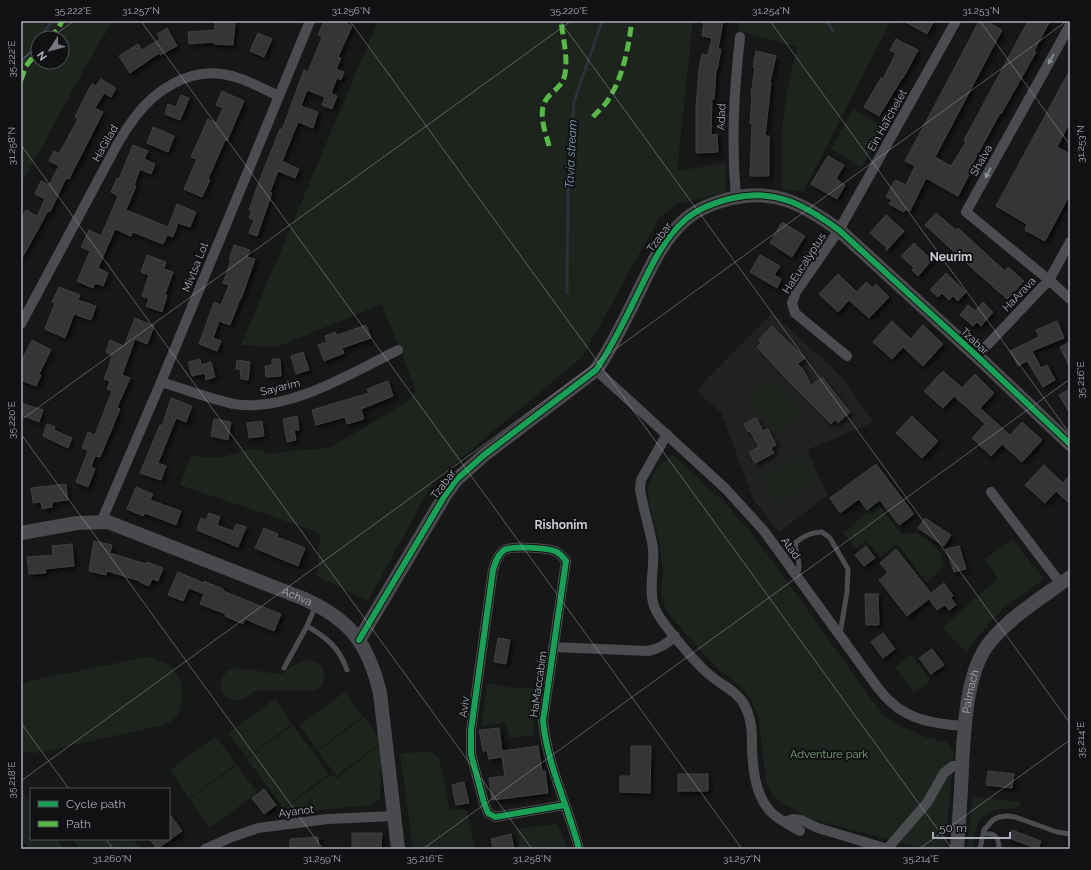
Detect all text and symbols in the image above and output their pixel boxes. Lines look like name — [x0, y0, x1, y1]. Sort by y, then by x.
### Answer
text: 35.222°E — [55, 5, 91, 16]
text: 31.257°N — [122, 5, 160, 16]
text: 31.256°N — [332, 5, 370, 16]
text: 35.220°E — [550, 5, 588, 16]
text: 31.254°N — [752, 5, 790, 16]
text: 31.253°N — [962, 5, 1000, 16]
north arrow — [30, 30, 70, 70]
text: 35.222°E — [6, 41, 17, 77]
text: N — [35, 48, 50, 63]
one-way arrow — [1048, 53, 1054, 65]
street label: Ein HaTchelet — [865, 87, 910, 153]
street label: Adad — [715, 103, 728, 131]
water label: Tavia stream — [562, 119, 580, 189]
street label: HaGilad — [90, 122, 121, 164]
text: 31.253°N — [1075, 125, 1086, 163]
text: 31.258°N — [6, 127, 17, 165]
street label: Shalva — [968, 142, 995, 178]
one-way arrow — [984, 167, 991, 179]
street label: Tzabar — [644, 220, 675, 255]
street label: HaEucalyptus — [780, 230, 829, 296]
street label: Mivtsa Lot — [180, 240, 211, 294]
district label: Neurim — [930, 250, 972, 264]
street label: HaArava — [1000, 274, 1039, 314]
street label: Tzabar — [958, 325, 992, 358]
text: 35.216°E — [1075, 362, 1086, 398]
street label: Sayarim — [259, 376, 301, 399]
text: 35.220°E — [6, 401, 17, 439]
street label: Tzabar — [428, 467, 459, 502]
district label: Rishonim — [535, 518, 587, 532]
street label: Atad — [778, 535, 803, 562]
street label: Achva — [280, 585, 314, 609]
street label: HaMaccabim — [527, 650, 550, 718]
street label: Palmach — [960, 668, 982, 714]
street label: Aviv — [457, 696, 472, 718]
text: 35.214°E — [1075, 722, 1086, 758]
park label: Adventure park — [790, 748, 868, 761]
text: 35.218°E — [6, 762, 17, 798]
legend — [30, 788, 170, 840]
text: Cycle path — [66, 797, 125, 811]
street label: Ayanot — [278, 803, 315, 820]
scale bar — [933, 814, 1010, 840]
text: Path — [66, 817, 91, 831]
text: 50 m — [939, 821, 967, 835]
text: 31.260°N — [92, 853, 132, 864]
text: 31.259°N — [303, 853, 341, 864]
text: 35.216°E — [407, 853, 443, 864]
text: 31.258°N — [513, 853, 551, 864]
text: 31.257°N — [723, 853, 761, 864]
text: 35.214°E — [903, 853, 939, 864]

